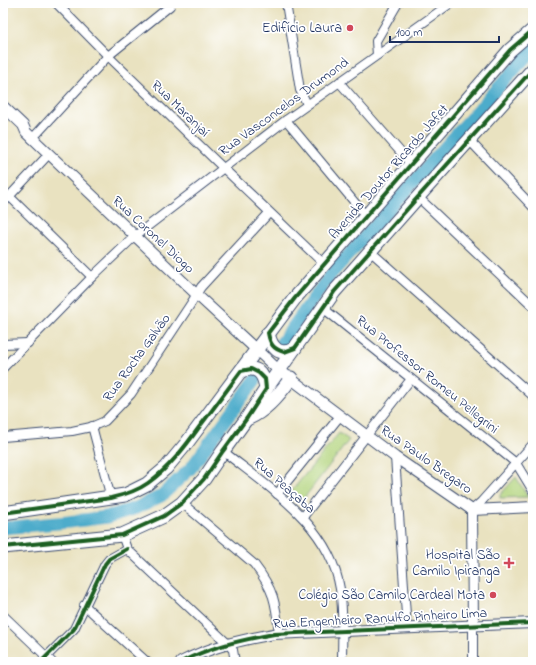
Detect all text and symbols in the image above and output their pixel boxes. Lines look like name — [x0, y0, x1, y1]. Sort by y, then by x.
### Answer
place label: Edifício Laura — [262, 18, 342, 39]
scale bar — [390, 18, 499, 44]
marker: Edifício Laura — [345, 23, 355, 33]
text: 100 m — [396, 24, 423, 42]
street label: Rua Vasconcelos Drumond — [214, 52, 354, 162]
street label: Rua Maranjaí — [146, 76, 214, 143]
street label: Avenida Doutor Ricardo Jafet — [324, 99, 454, 244]
street label: Rua Coronel Diogo — [106, 191, 199, 280]
street label: Rua Rocha Galvão — [98, 310, 176, 406]
street label: Rua Professor Romeu Pellegrini — [350, 311, 503, 440]
street label: Rua Paulo Bregaro — [375, 420, 476, 500]
street label: Rua Peaçaba — [248, 453, 320, 519]
place label: Hospital São Camilo Ipiranga — [412, 545, 500, 583]
marker: Hospital São Camilo Ipiranga — [503, 557, 515, 569]
place label: Colégio São Camilo Cardeal Mota — [298, 585, 485, 607]
marker: Colégio São Camilo Cardeal Mota — [488, 590, 498, 600]
street label: Rua Engenheiro Ranulfo Pinheiro Lima — [272, 603, 488, 636]

